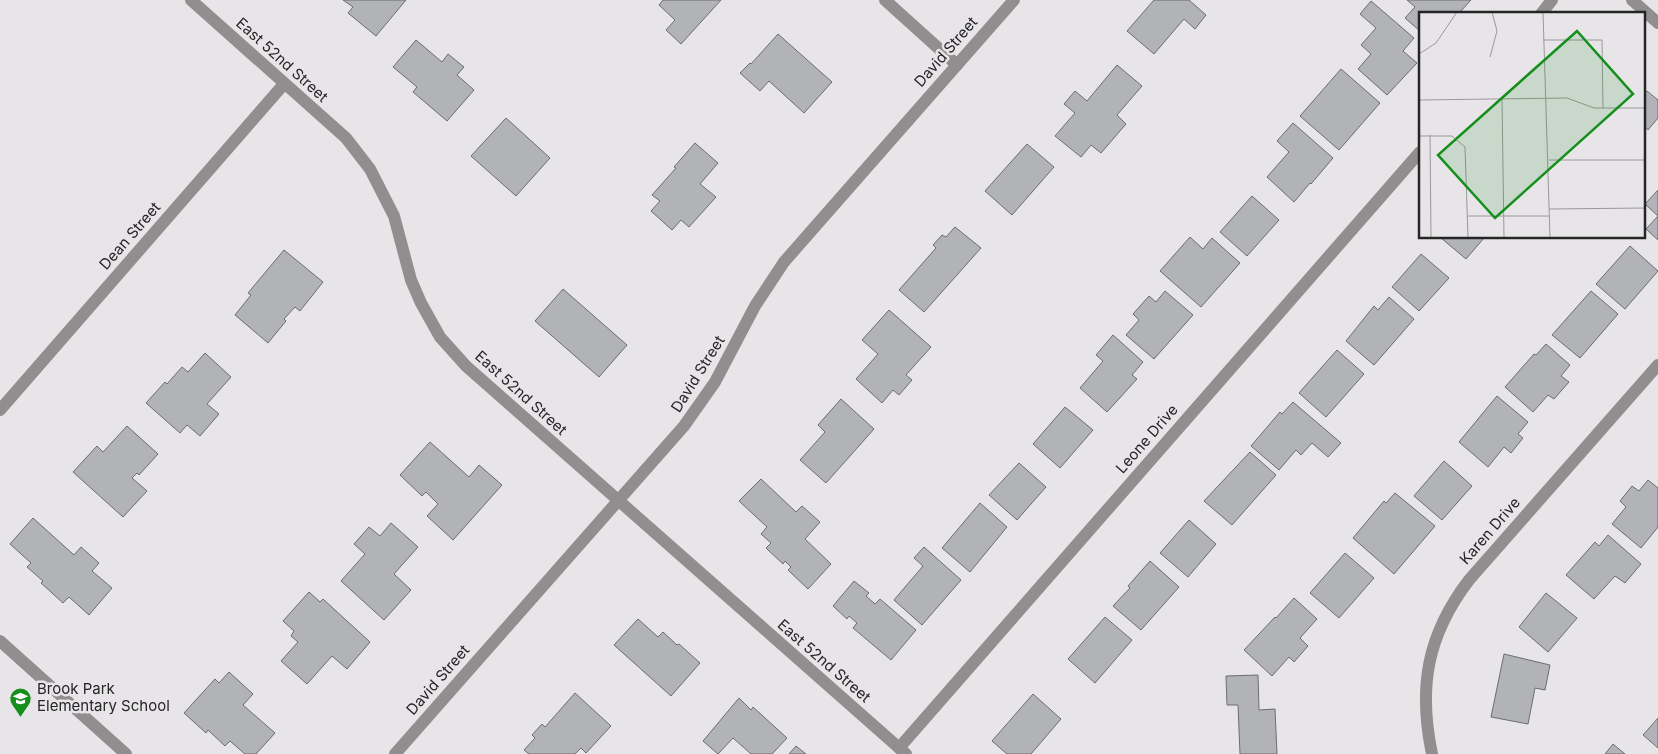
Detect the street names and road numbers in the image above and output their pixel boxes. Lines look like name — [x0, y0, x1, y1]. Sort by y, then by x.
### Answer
street label: East 52nd Street — [232, 13, 332, 106]
street label: David Street — [910, 13, 981, 91]
street label: Dean Street — [95, 198, 164, 273]
street label: David Street — [667, 332, 729, 416]
street label: East 52nd Street — [471, 346, 571, 439]
street label: Leone Drive — [1111, 400, 1182, 477]
street label: Karen Drive — [1455, 493, 1524, 568]
street label: East 52nd Street — [774, 615, 875, 706]
street label: David Street — [402, 641, 473, 719]

